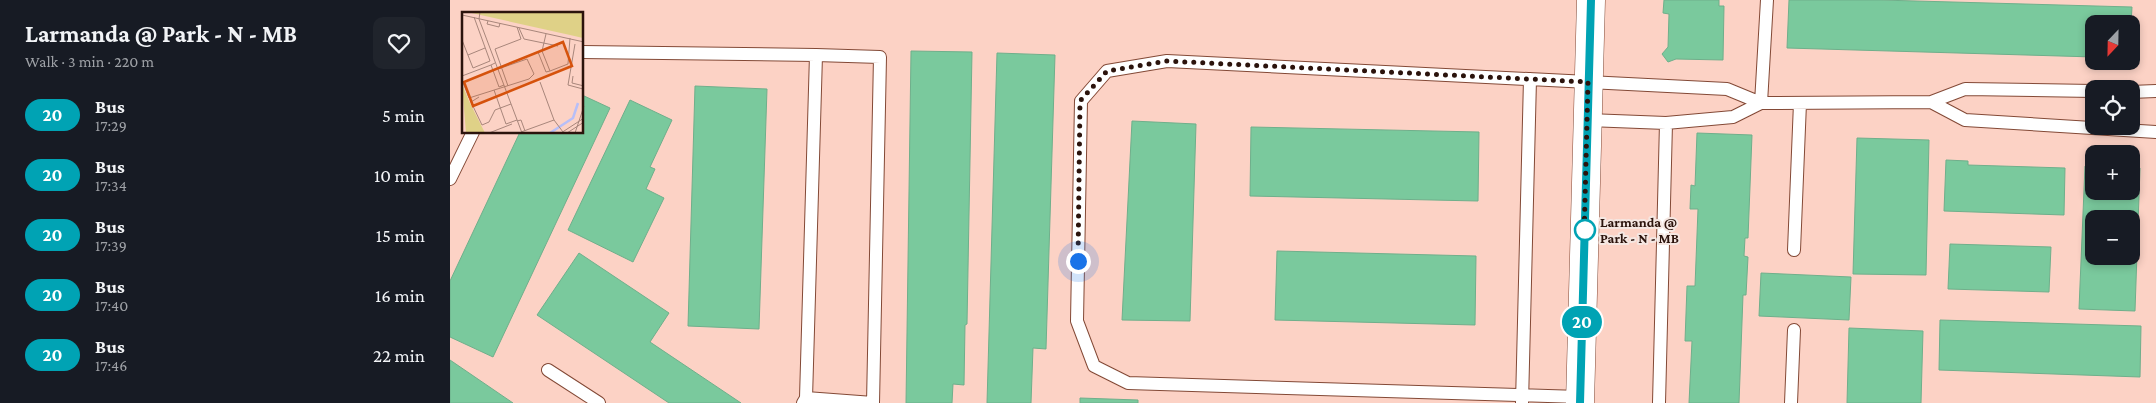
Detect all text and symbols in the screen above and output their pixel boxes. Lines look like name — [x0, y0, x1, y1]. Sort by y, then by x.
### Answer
inset map — [462, 12, 584, 134]
north arrow — [2085, 15, 2140, 70]
map controls — [2085, 15, 2140, 265]
button: heart — [373, 17, 425, 69]
text: Larmanda @ Park - N - MB — [25, 20, 297, 47]
text: Walk · 3 min · 220 m — [25, 53, 154, 70]
button: locate — [2085, 80, 2140, 135]
text: Bus — [95, 96, 125, 117]
text: 20 — [42, 105, 63, 125]
text: 5 min — [382, 105, 425, 126]
text: 17:29 — [95, 117, 127, 134]
button: + — [2085, 145, 2140, 200]
text: Bus — [95, 156, 125, 177]
text: 20 — [42, 165, 63, 185]
text: 10 min — [374, 165, 425, 186]
text: 17:34 — [95, 177, 127, 194]
button: − — [2085, 210, 2140, 265]
place label: Larmanda @ Park - N - MB — [1600, 214, 1679, 246]
text: Bus — [95, 216, 125, 237]
marker: Larmanda @ Park - N - MB — [1574, 219, 1596, 241]
text: 20 — [42, 225, 63, 245]
text: 15 min — [376, 225, 425, 246]
text: 17:39 — [95, 237, 127, 254]
your location — [1066, 249, 1091, 274]
text: Bus — [95, 276, 125, 297]
text: 20 — [42, 285, 63, 305]
text: 16 min — [375, 285, 425, 306]
text: 17:40 — [95, 297, 128, 314]
line badge: 20 — [1560, 306, 1604, 338]
text: 20 — [1572, 312, 1592, 332]
text: Bus — [95, 336, 125, 357]
text: 20 — [42, 345, 63, 365]
text: 22 min — [373, 345, 425, 366]
text: 17:46 — [95, 357, 127, 374]

